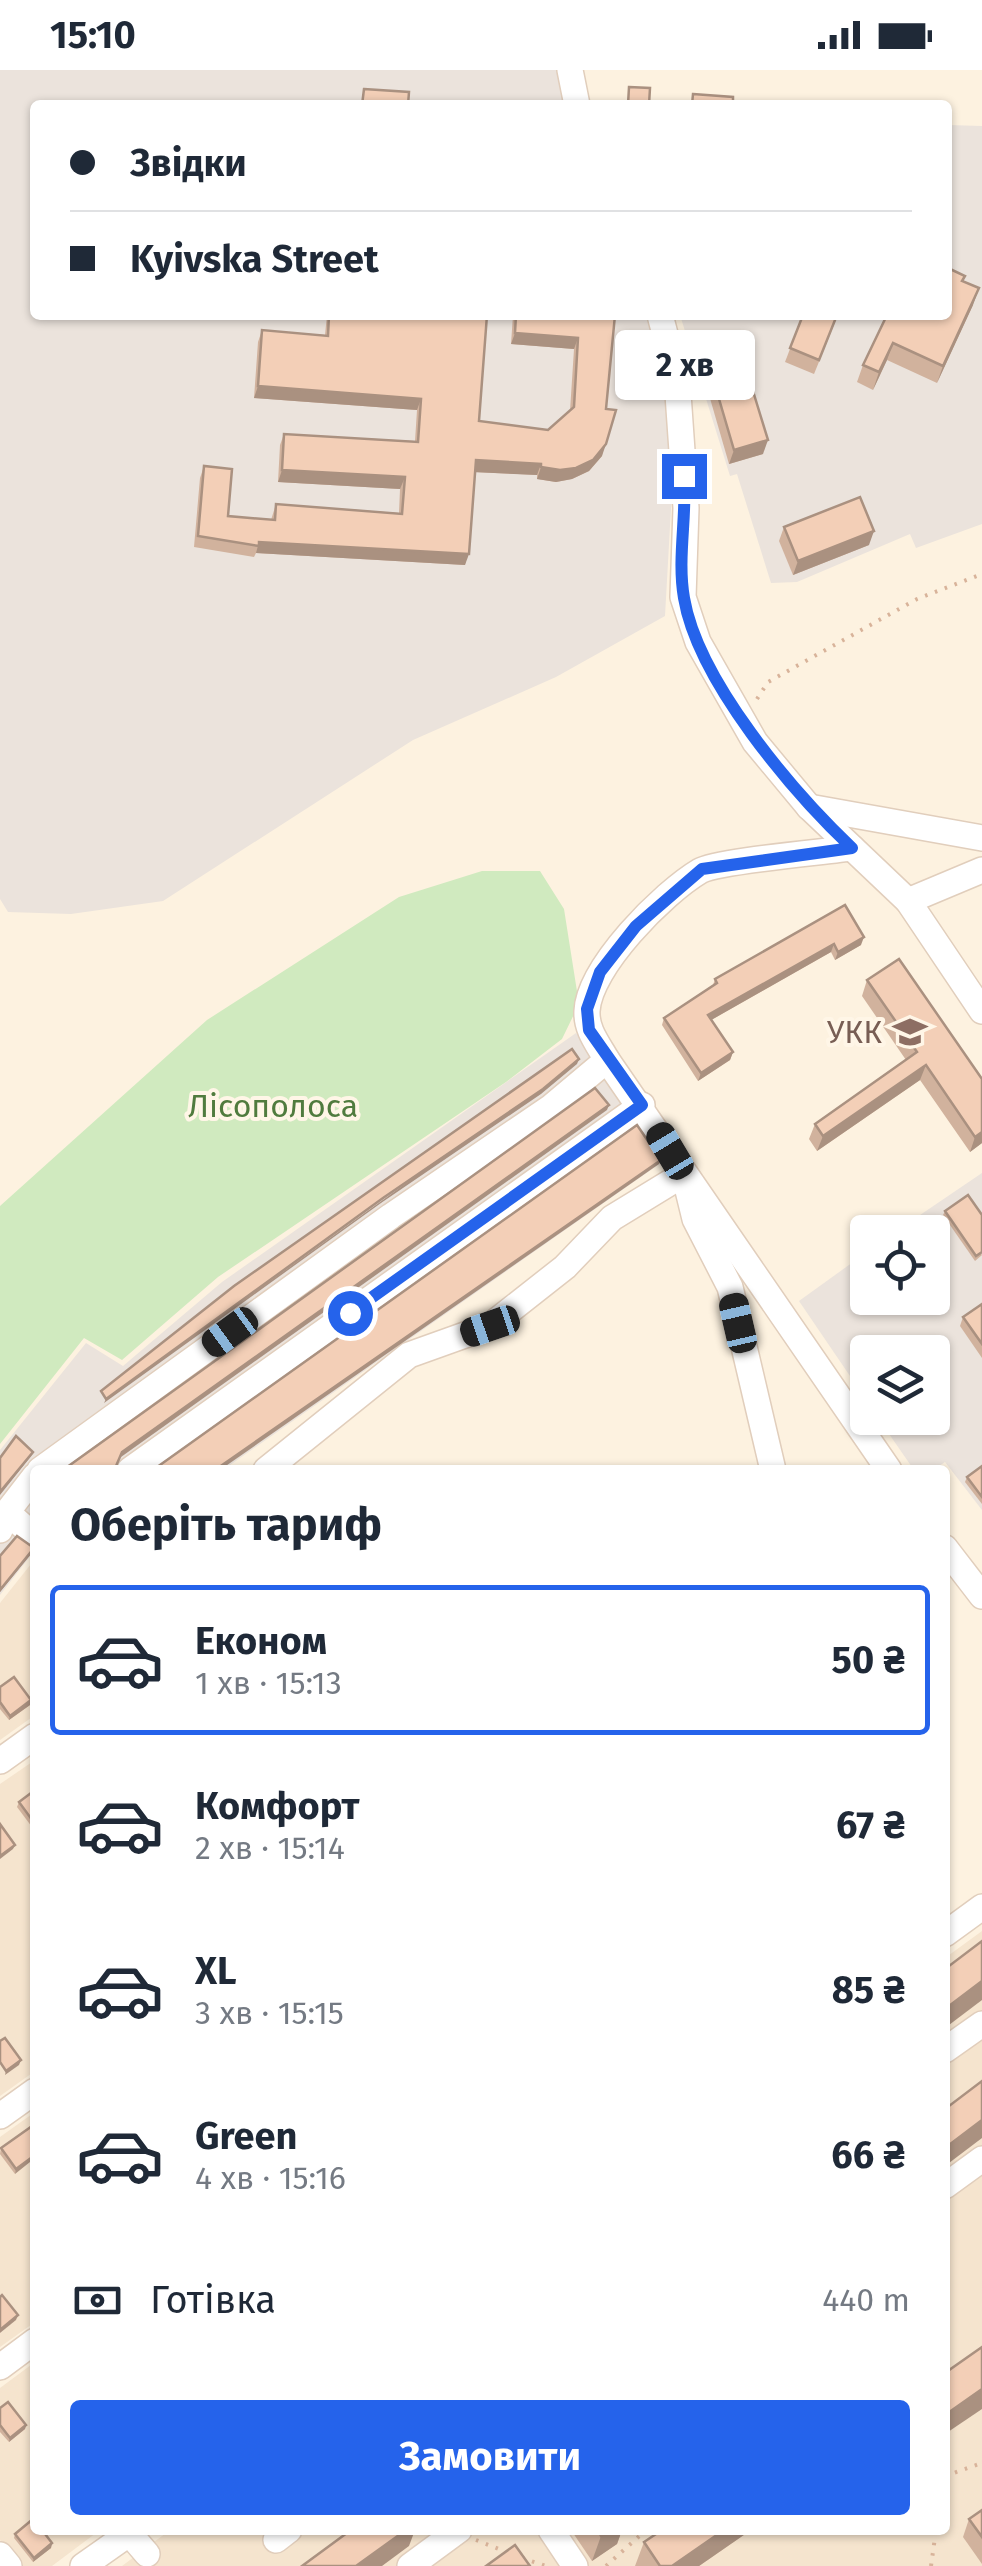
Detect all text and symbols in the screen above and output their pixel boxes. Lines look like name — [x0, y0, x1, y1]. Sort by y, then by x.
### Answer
text: 15:10 — [50, 12, 136, 58]
text: Звідки — [130, 140, 247, 186]
text: Kyivska Street — [130, 236, 379, 282]
callout: 2 хв — [614, 331, 754, 401]
text: 2 хв — [656, 346, 714, 384]
route end — [662, 454, 707, 499]
place label: УКК — [827, 1013, 882, 1051]
school or university icon: УКК — [891, 1013, 929, 1051]
park label: Лісополоса — [188, 1087, 358, 1125]
car — [642, 1118, 698, 1184]
map controls — [850, 1215, 950, 1435]
button: locate — [850, 1215, 950, 1315]
car — [717, 1290, 759, 1356]
route start — [328, 1291, 373, 1336]
car — [197, 1302, 263, 1362]
car — [457, 1302, 523, 1350]
button: layers — [850, 1335, 950, 1435]
text: Оберіть тариф — [70, 1498, 382, 1552]
icon: car — [75, 1615, 165, 1705]
text: Економ — [195, 1618, 327, 1664]
text: 50 ₴ — [832, 1637, 905, 1683]
text: 1 хв · 15:13 — [195, 1664, 342, 1702]
icon: car — [75, 1780, 165, 1870]
text: Комфорт — [195, 1783, 359, 1829]
text: 67 ₴ — [836, 1802, 905, 1848]
text: 2 хв · 15:14 — [195, 1829, 345, 1867]
icon: car — [75, 1945, 165, 2035]
text: XL — [195, 1948, 237, 1994]
text: 85 ₴ — [832, 1967, 905, 2013]
text: 3 хв · 15:15 — [195, 1994, 344, 2032]
icon: car — [75, 2110, 165, 2200]
text: Green — [195, 2113, 298, 2159]
text: 66 ₴ — [831, 2132, 905, 2178]
text: 4 хв · 15:16 — [195, 2159, 346, 2197]
icon: cash — [70, 2273, 125, 2328]
text: Готівка — [150, 2277, 276, 2323]
text: 440 m — [822, 2281, 910, 2319]
button: Замовити — [70, 2400, 910, 2515]

